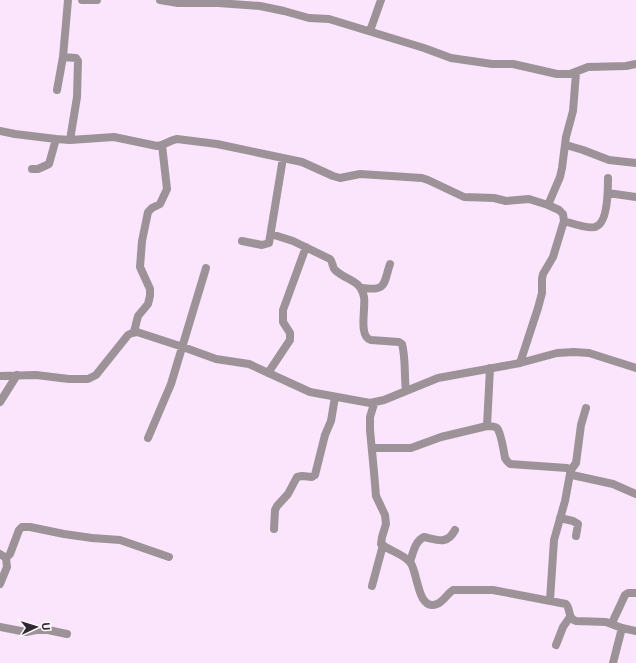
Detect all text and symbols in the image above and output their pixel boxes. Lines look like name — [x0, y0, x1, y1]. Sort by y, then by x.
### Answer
north arrow — [16, 607, 56, 647]
text: U — [39, 622, 54, 631]

